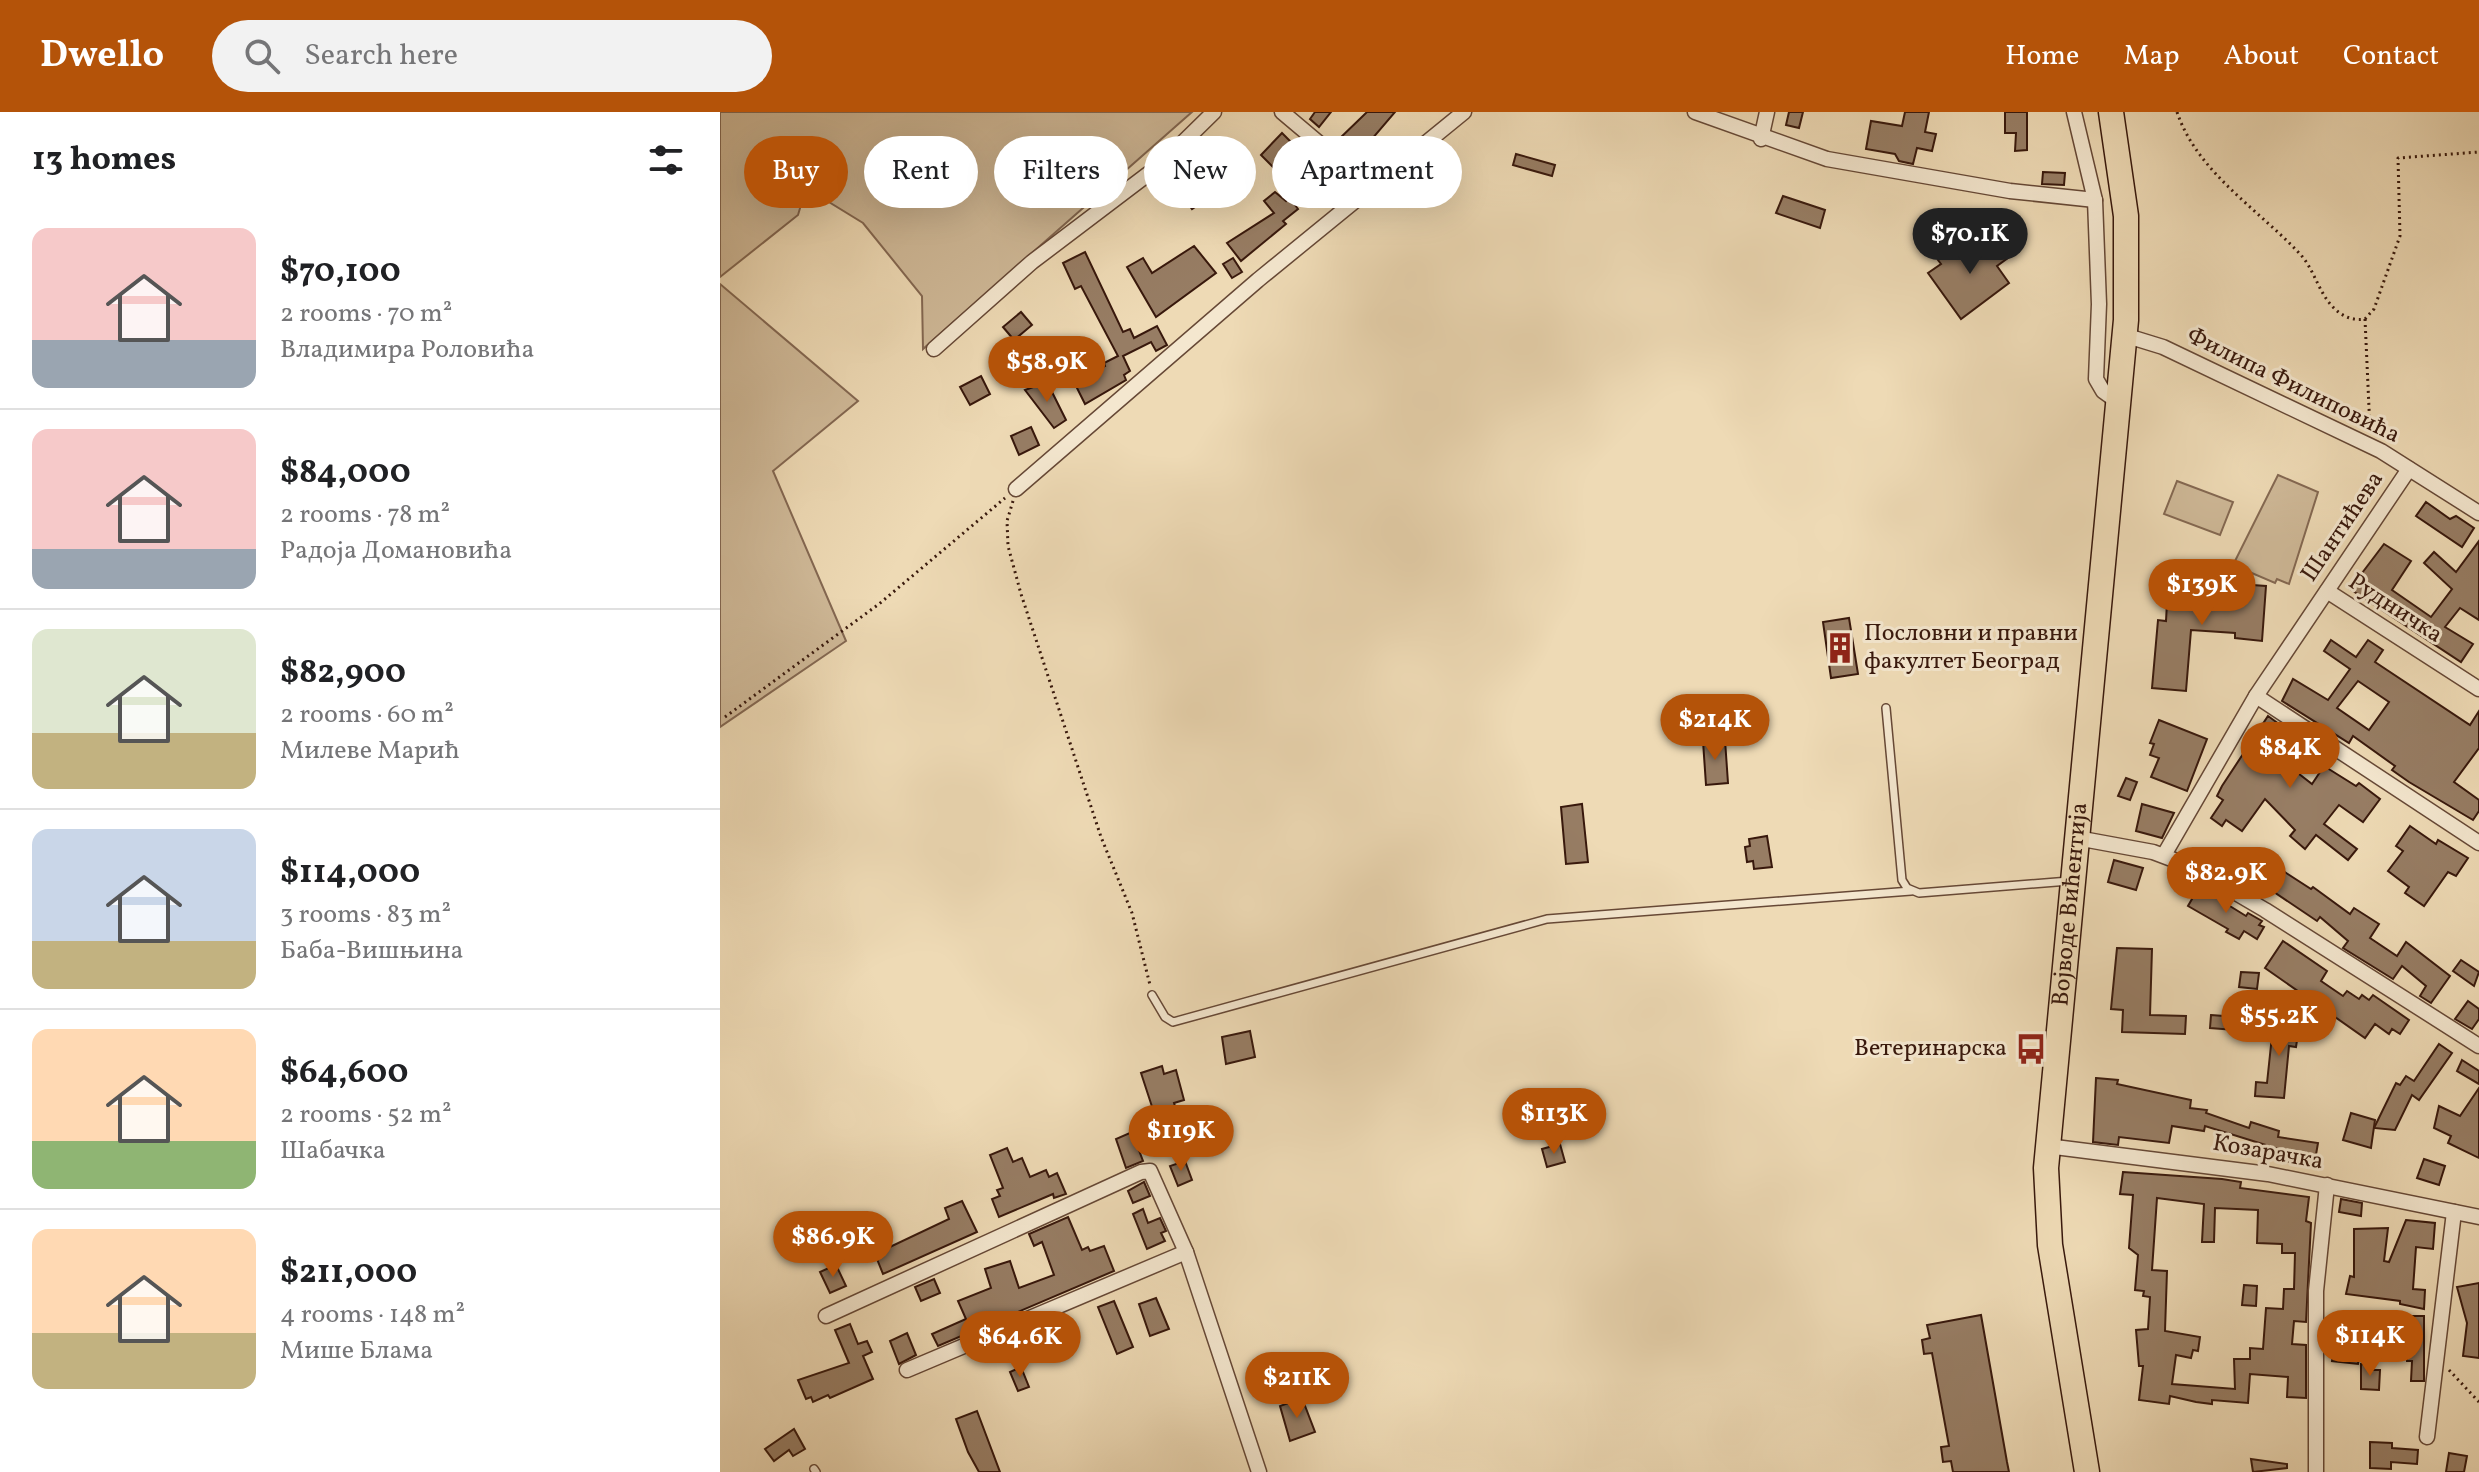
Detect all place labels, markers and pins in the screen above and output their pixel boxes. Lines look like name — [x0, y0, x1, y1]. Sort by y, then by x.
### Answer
pin: $70.1K — [1905, 208, 2035, 276]
pin: $58.9K — [982, 336, 1112, 404]
pin: $139K — [2146, 559, 2258, 627]
place label: Пословни и правни факултет Београд — [1864, 617, 2078, 679]
building icon: Пословни и правни факултет Београд — [1823, 631, 1857, 665]
pin: $214K — [1659, 694, 1771, 762]
pin: $84K — [2243, 722, 2337, 790]
pin: $82.9K — [2161, 847, 2291, 915]
pin: $55.2K — [2214, 990, 2344, 1058]
place label: Ветеринарска — [1854, 1032, 2007, 1066]
bus stop icon: Ветеринарска — [2014, 1032, 2048, 1066]
pin: $113K — [1498, 1088, 1610, 1156]
pin: $119K — [1125, 1105, 1237, 1173]
pin: $86.9K — [768, 1211, 898, 1279]
pin: $114K — [2314, 1310, 2426, 1378]
pin: $64.6K — [955, 1311, 1085, 1379]
pin: $211K — [1241, 1352, 1353, 1420]

